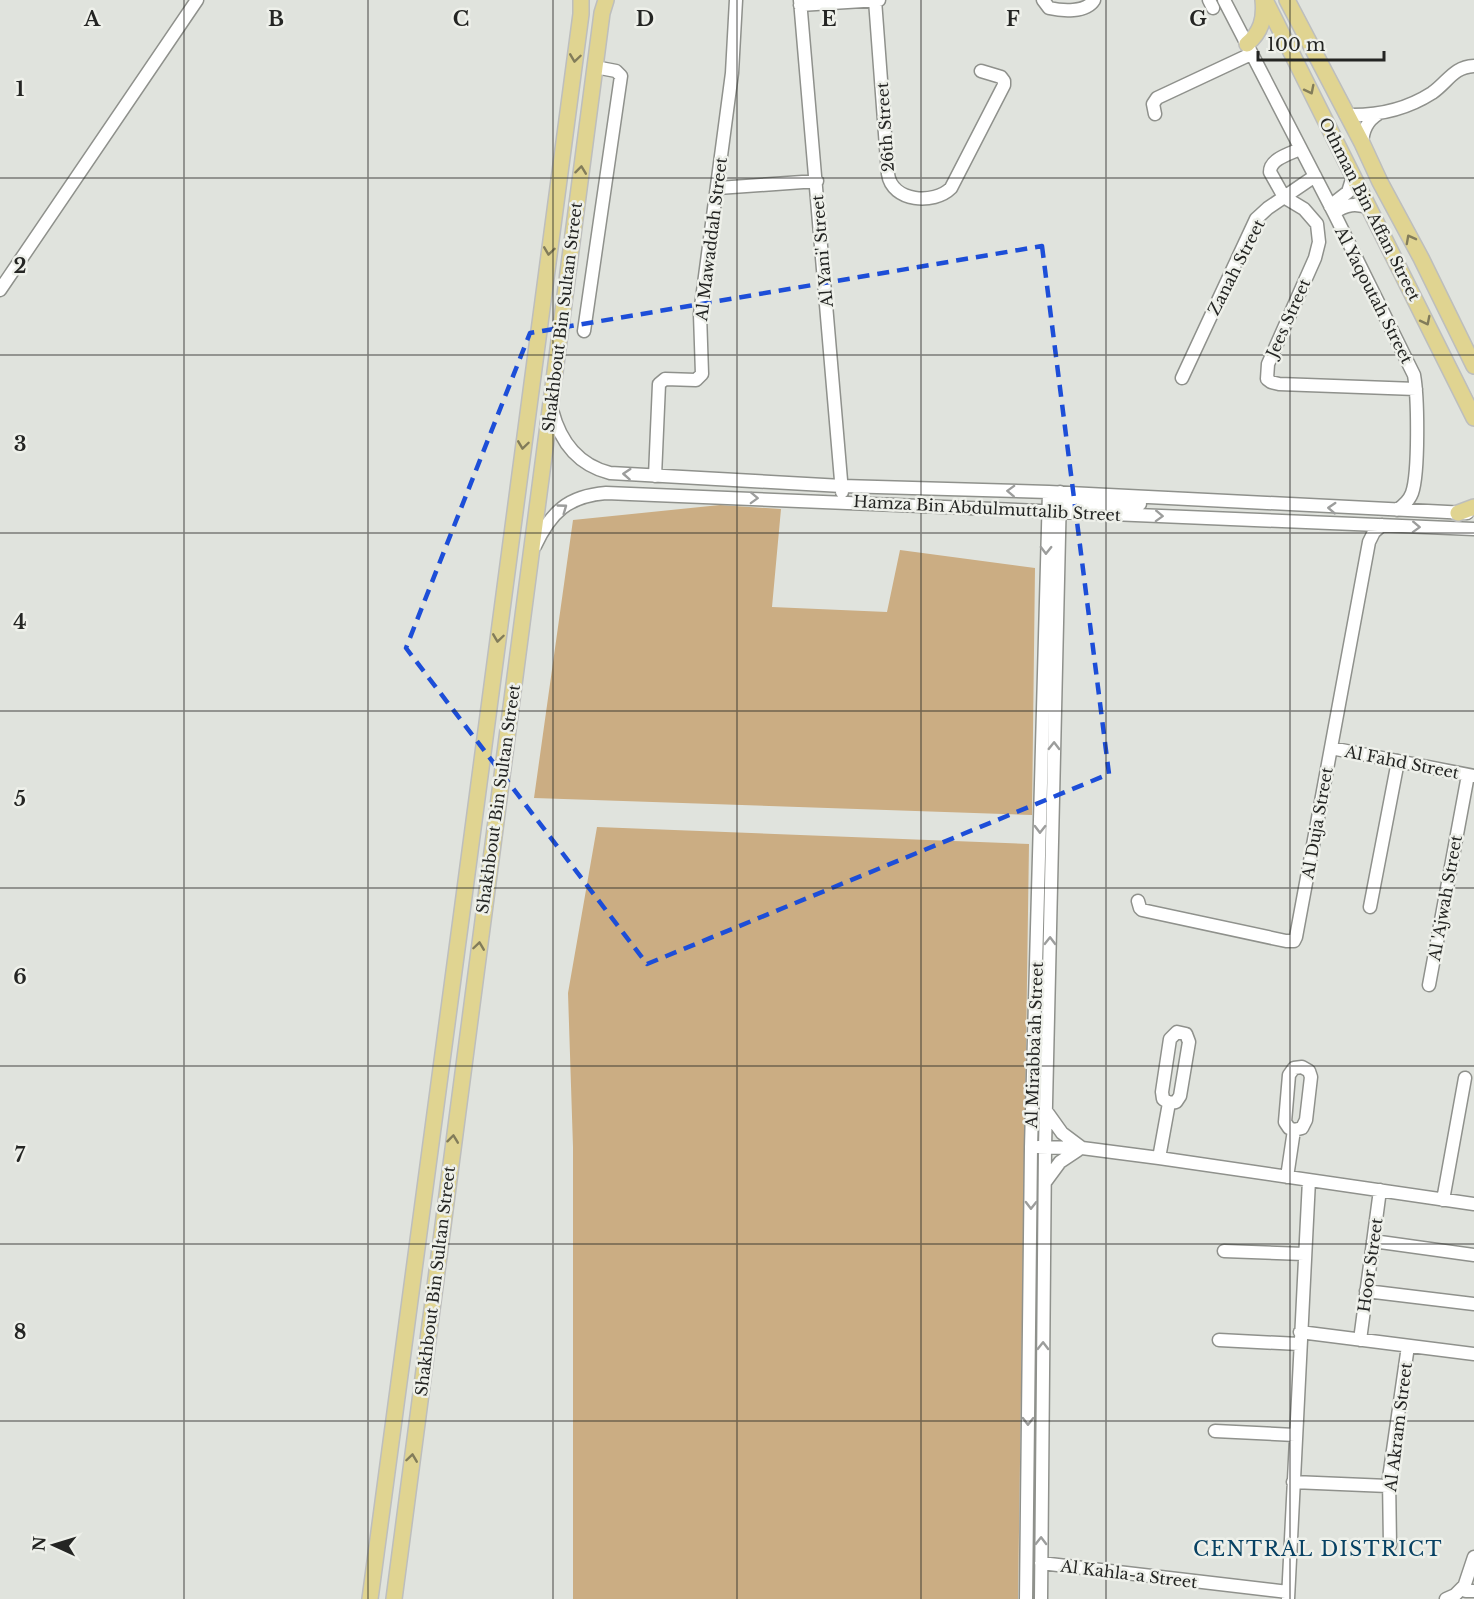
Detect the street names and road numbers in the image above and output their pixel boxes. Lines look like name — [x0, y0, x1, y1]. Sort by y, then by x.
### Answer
street label: 26th Street — [872, 81, 898, 173]
street label: Othman Bin Affan Street — [1315, 114, 1425, 304]
street label: Al Mawaddah Street — [691, 156, 731, 323]
street label: Al Yani' Street — [807, 194, 837, 309]
street label: Shakhbout Bin Sultan Street — [538, 201, 586, 433]
street label: Zanah Street — [1203, 216, 1269, 318]
street label: Al Yaqoutah Street — [1330, 222, 1417, 367]
street label: Jees Street — [1261, 275, 1314, 362]
street label: Hamza Bin Abdulmuttalib Street — [853, 491, 1121, 525]
street label: Shakhbout Bin Sultan Street — [472, 683, 524, 915]
street label: Al Fahd Street — [1342, 741, 1461, 783]
street label: Al Duja Street — [1297, 765, 1337, 882]
street label: Al 'Ajwah Street — [1424, 834, 1466, 963]
street label: Al Mirabba'ah Street — [1021, 961, 1047, 1130]
street label: Shakhbout Bin Sultan Street — [411, 1165, 459, 1397]
street label: Hoor Street — [1353, 1216, 1387, 1314]
street label: Al Akram Street — [1380, 1361, 1416, 1494]
street label: Al Kahla-a Street — [1059, 1556, 1198, 1592]

